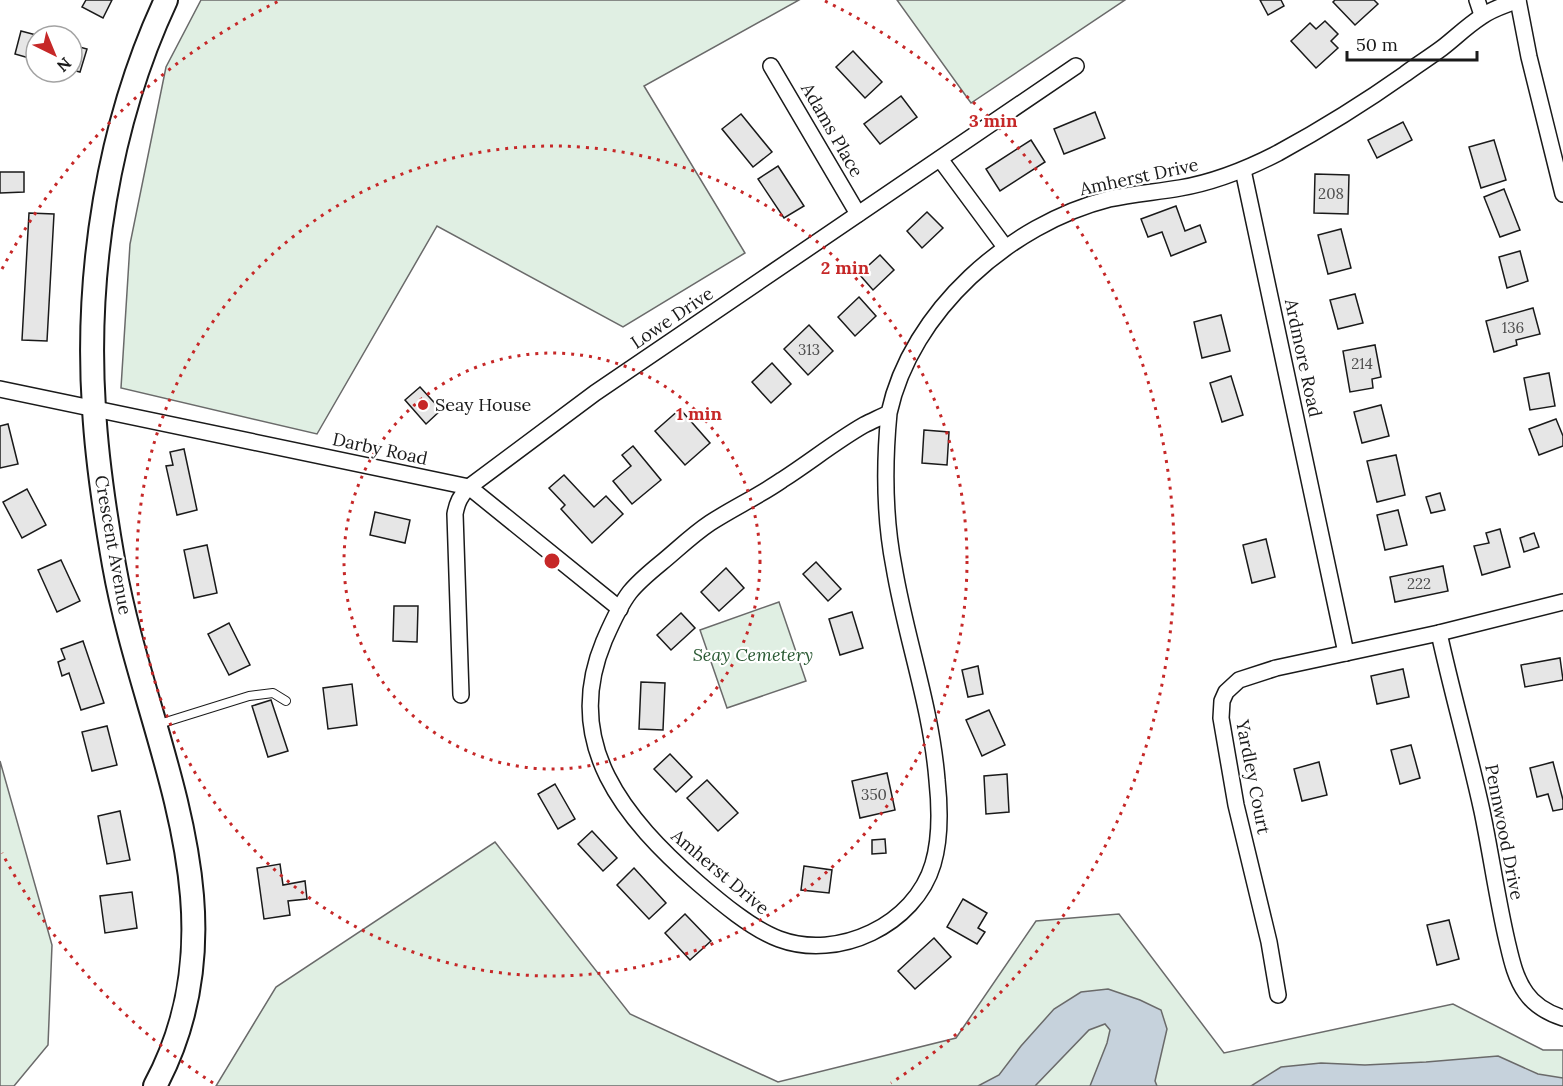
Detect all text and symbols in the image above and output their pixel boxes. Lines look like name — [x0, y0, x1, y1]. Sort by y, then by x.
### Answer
north arrow — [24, 24, 84, 84]
scale bar — [1347, 24, 1478, 62]
text: 50 m — [1356, 33, 1398, 56]
text: N — [53, 53, 76, 77]
street label: Adams Place — [796, 78, 869, 181]
text: 3 min — [969, 109, 1018, 132]
street label: Amherst Drive — [1076, 153, 1201, 201]
house number: 208 — [1318, 184, 1344, 203]
text: 2 min — [821, 256, 870, 279]
street label: Lowe Drive — [626, 282, 718, 354]
street label: Ardmore Road — [1280, 296, 1327, 419]
house number: 136 — [1502, 318, 1524, 337]
house number: 313 — [798, 340, 820, 359]
house number: 214 — [1351, 354, 1373, 373]
place label: Seay House — [435, 393, 532, 416]
marker: Seay House — [416, 398, 430, 412]
text: 1 min — [676, 402, 722, 425]
street label: Darby Road — [330, 427, 430, 470]
street label: Crescent Avenue — [90, 473, 137, 617]
centre of rings — [542, 551, 562, 571]
house number: 222 — [1407, 574, 1431, 593]
park label: Seay Cemetery — [693, 643, 813, 666]
street label: Yardley Court — [1231, 717, 1276, 836]
street label: Pennwood Drive — [1480, 762, 1529, 902]
house number: 350 — [861, 785, 887, 804]
street label: Amherst Drive — [666, 823, 774, 919]

